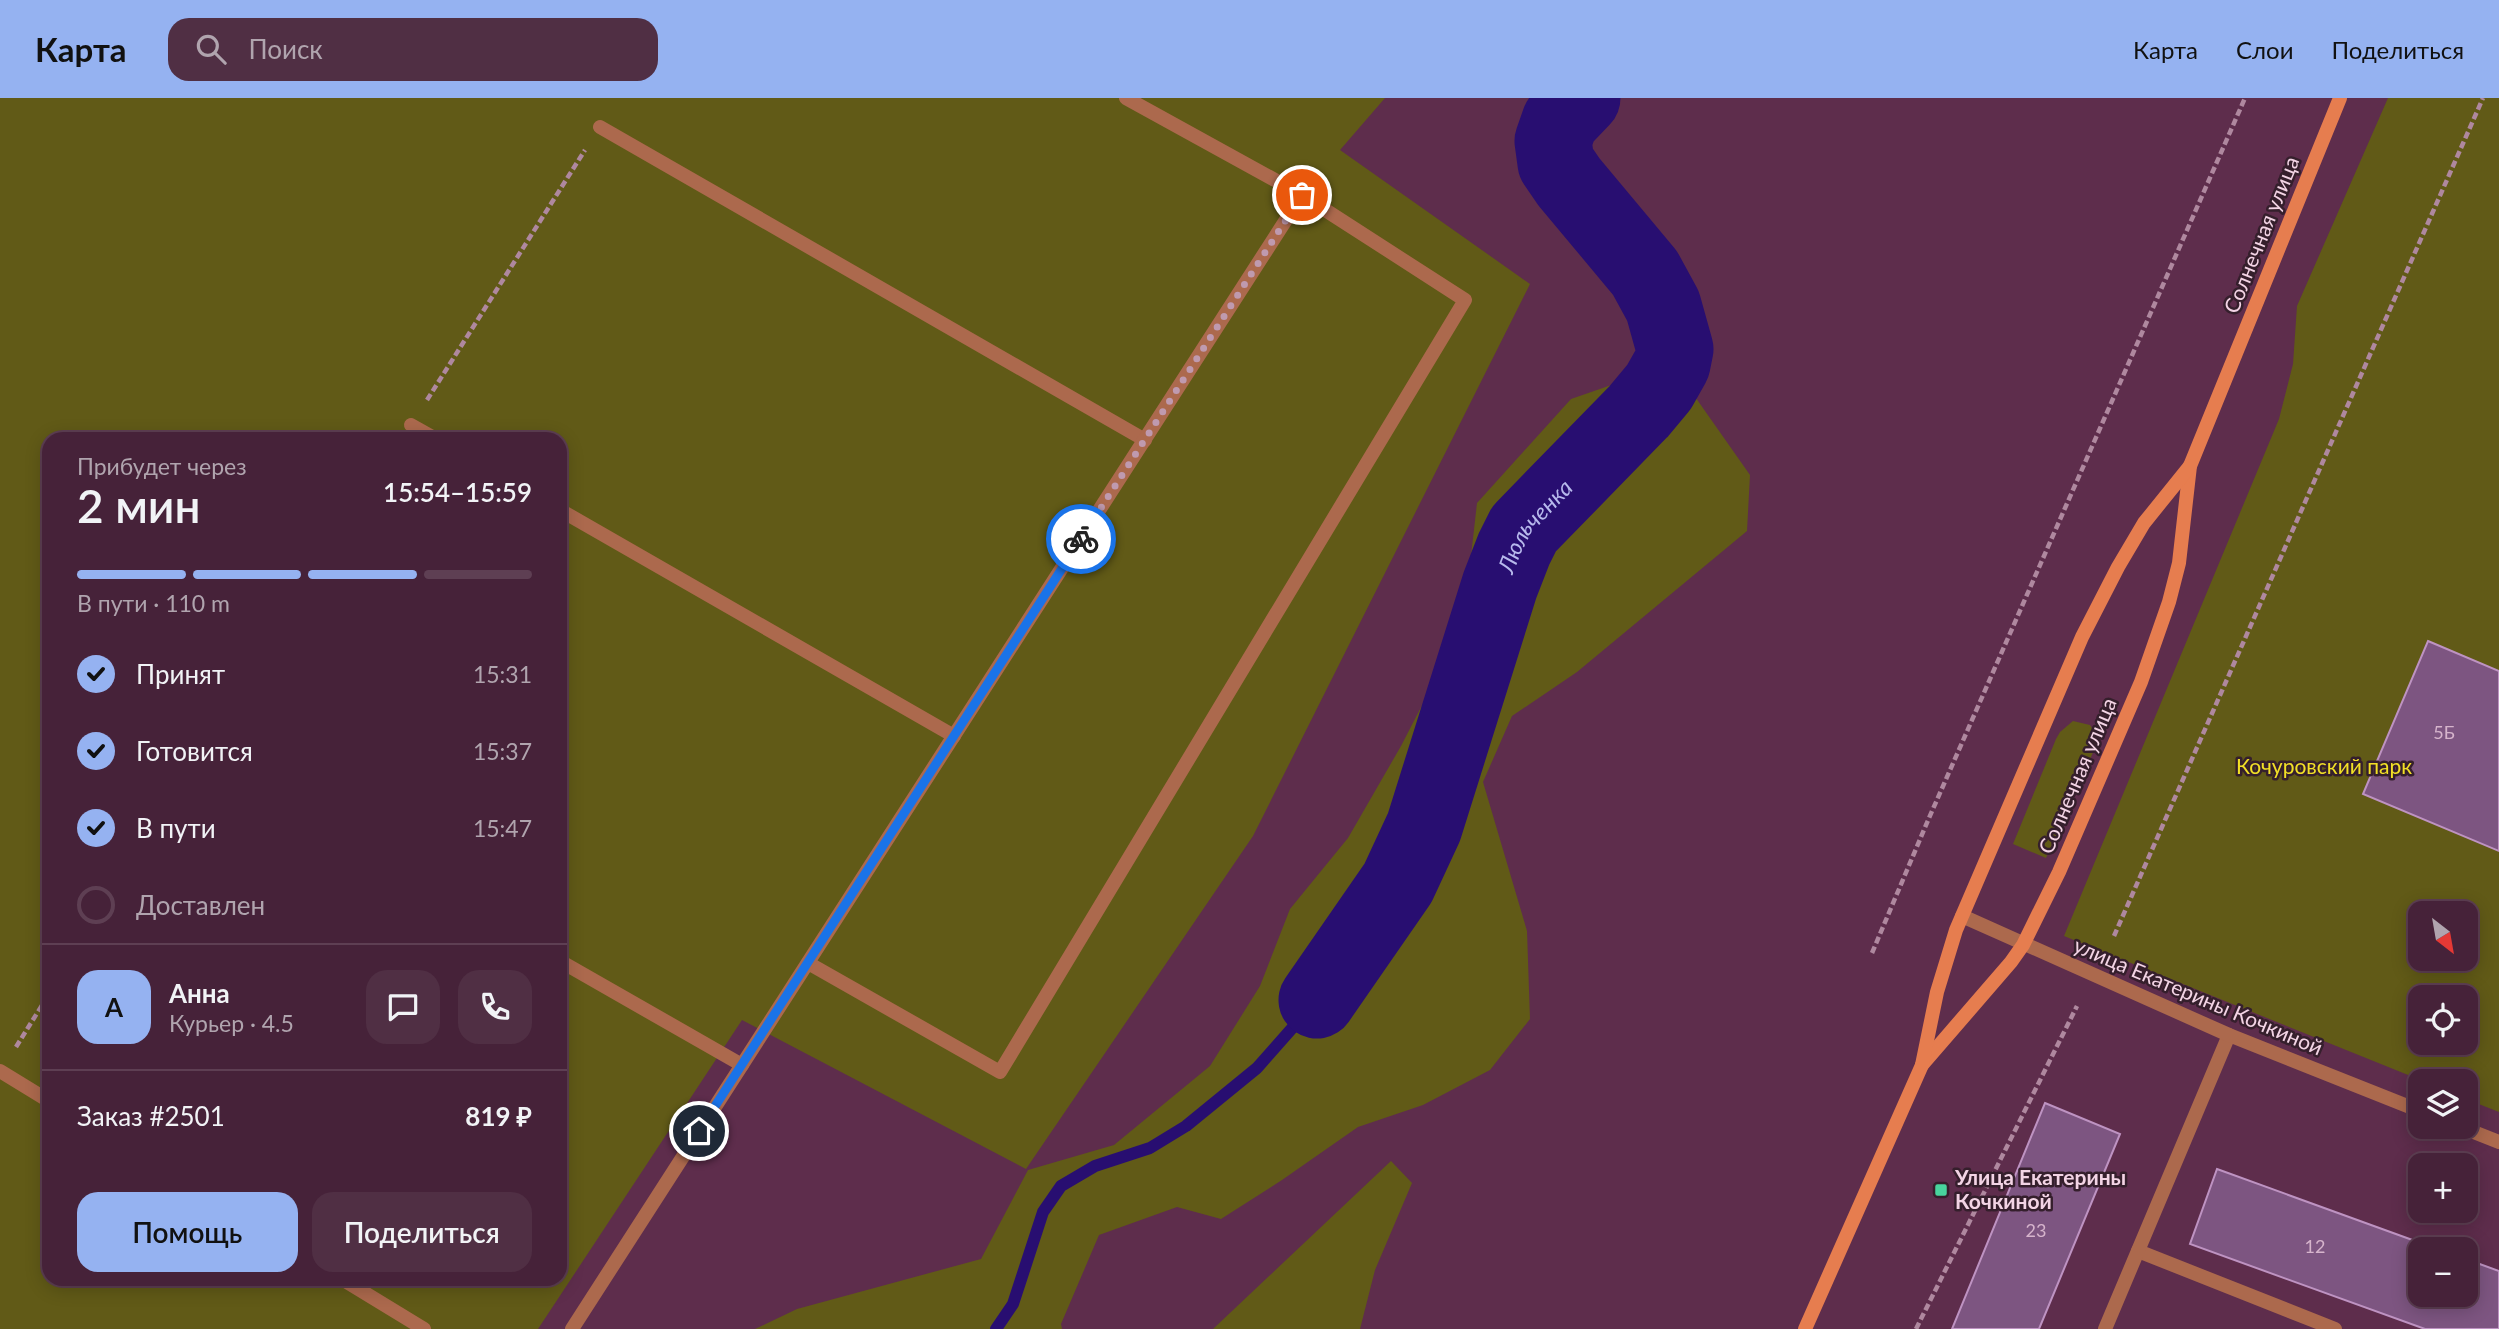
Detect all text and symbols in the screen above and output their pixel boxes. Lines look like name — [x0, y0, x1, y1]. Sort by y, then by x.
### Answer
search box — [168, 18, 658, 81]
text: Карта — [35, 29, 126, 69]
icon: search — [192, 30, 230, 68]
text: Поиск — [248, 33, 323, 65]
text: Карта — [2133, 35, 2198, 64]
text: Слои — [2236, 35, 2293, 64]
text: Поделиться — [2331, 35, 2464, 64]
street label: Солнечная улица — [2218, 152, 2303, 316]
pin — [1272, 165, 1332, 225]
icon: bag — [1283, 176, 1321, 214]
text: Прибудет через — [77, 452, 247, 480]
water label: Люльченка — [1491, 473, 1578, 578]
text: 15:54–15:59 — [383, 476, 532, 508]
text: 2 мин — [77, 478, 201, 533]
courier — [1046, 504, 1116, 574]
icon: bike — [1062, 520, 1100, 558]
text: В пути · 110 m — [77, 589, 230, 617]
icon: check — [77, 655, 115, 693]
text: Принят — [136, 658, 225, 690]
text: 15:31 — [473, 660, 532, 688]
street label: Солнечная улица — [2033, 694, 2121, 857]
house number: 5Б — [2433, 721, 2455, 743]
icon: check — [77, 732, 115, 770]
text: Готовится — [136, 735, 253, 767]
text: 15:37 — [473, 737, 532, 765]
park label: Кочуровский парк — [2236, 753, 2412, 778]
icon: check — [77, 809, 115, 847]
text: В пути — [136, 812, 216, 844]
text: 15:47 — [473, 814, 532, 842]
text: Доставлен — [136, 889, 265, 921]
north arrow — [2408, 901, 2478, 971]
map controls — [2408, 901, 2478, 1307]
street label: улица Екатерины Кочкиной — [2070, 932, 2327, 1059]
button: chat — [366, 970, 440, 1044]
button: phone — [458, 970, 532, 1044]
text: Анна — [169, 977, 230, 1009]
button: locate — [2408, 985, 2478, 1055]
text: А — [105, 991, 123, 1023]
text: Курьер · 4.5 — [169, 1009, 294, 1037]
button: layers — [2408, 1069, 2478, 1139]
text: Заказ #2501 — [77, 1100, 225, 1132]
text: 819 ₽ — [465, 1100, 532, 1132]
pin — [669, 1101, 729, 1161]
icon: home — [680, 1112, 718, 1150]
button: + — [2408, 1153, 2478, 1223]
place label: Улица Екатерины Кочкиной — [1954, 1164, 2126, 1213]
marker: Улица Екатерины Кочкиной — [1933, 1182, 1949, 1198]
button: Помощь — [77, 1192, 298, 1272]
button: Поделиться — [312, 1192, 532, 1272]
house number: 23 — [2026, 1219, 2046, 1241]
house number: 12 — [2305, 1235, 2325, 1257]
button: − — [2408, 1237, 2478, 1307]

